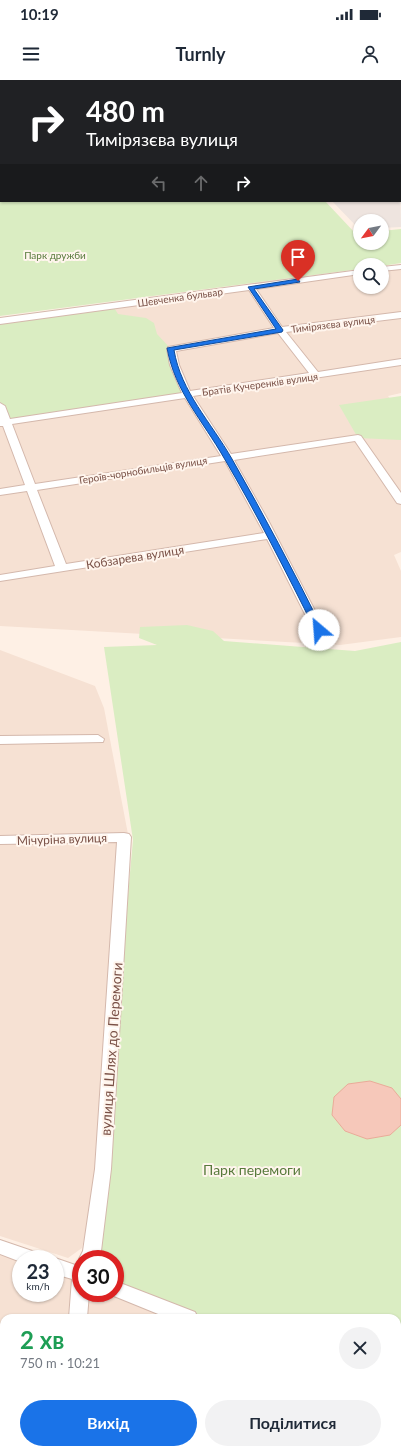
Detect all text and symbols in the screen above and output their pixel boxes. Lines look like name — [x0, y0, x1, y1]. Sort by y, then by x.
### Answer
text: 10:19 — [20, 5, 59, 23]
icon: menu — [20, 43, 42, 65]
text: Turnly — [175, 43, 226, 65]
icon: person — [359, 43, 381, 65]
text: 480 m — [86, 94, 165, 128]
icon: right — [20, 96, 72, 148]
text: Тимірязєва вулиця — [86, 128, 238, 150]
icon: left — [148, 172, 170, 194]
icon: ahead — [190, 172, 212, 194]
icon: right — [232, 172, 254, 194]
north arrow — [353, 214, 389, 250]
map controls — [353, 214, 389, 294]
pin — [281, 240, 315, 281]
icon: arrive — [287, 246, 309, 268]
park label: Парк дружби — [24, 249, 86, 261]
button: search — [353, 258, 389, 294]
street label: Шевченка бульвар — [137, 285, 224, 309]
street label: Тимірязєва вулиця — [290, 313, 376, 335]
street label: Братів Кучеренків вулиця — [201, 370, 319, 398]
street label: Героїв-чорнобильців вулиця — [78, 454, 208, 486]
street label: Кобзарева вулиця — [85, 542, 185, 572]
position arrow — [298, 609, 340, 651]
street label: Мічуріна вулиця — [17, 830, 107, 848]
street label: вулиця Шлях до Перемоги — [96, 962, 126, 1136]
park label: Парк перемоги — [203, 1161, 301, 1178]
speed limit sign: 30 — [72, 1250, 124, 1302]
text: 23 — [26, 1259, 50, 1283]
text: km/h — [26, 1280, 50, 1292]
text: 2 хв — [20, 1325, 64, 1354]
button: close — [339, 1327, 381, 1369]
text: 750 m · 10:21 — [20, 1355, 100, 1371]
button: Вихід — [20, 1400, 197, 1446]
button: Поділитися — [205, 1400, 381, 1446]

